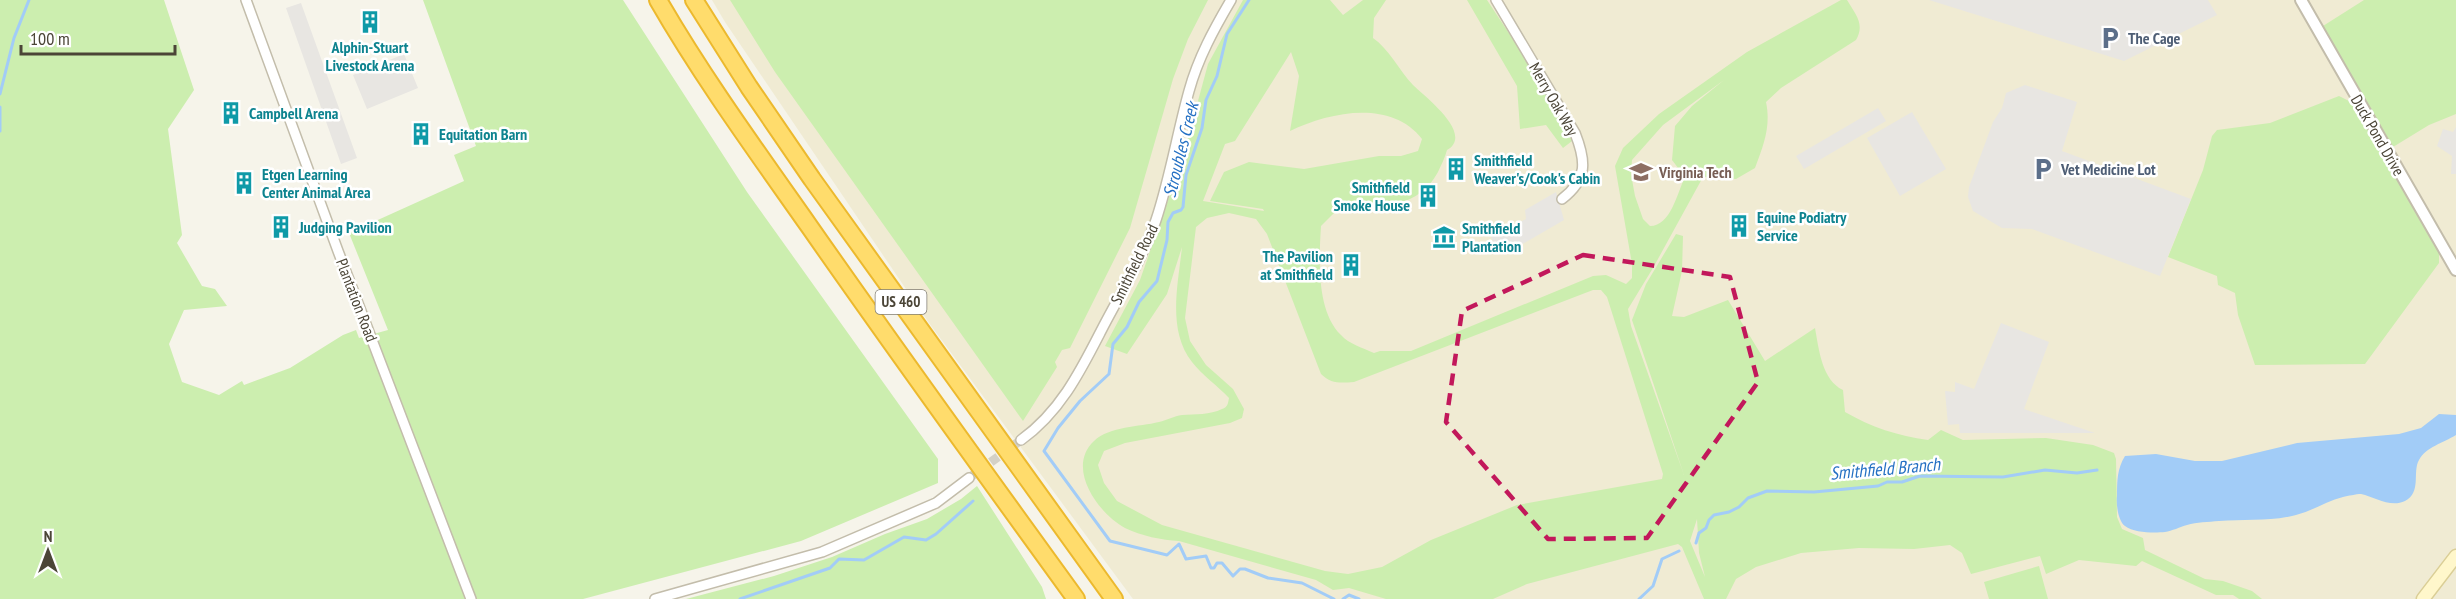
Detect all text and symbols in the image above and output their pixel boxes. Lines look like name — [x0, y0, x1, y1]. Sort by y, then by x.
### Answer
building icon: Alphin-Stuart Livestock Arena — [357, 9, 383, 35]
scale bar — [21, 18, 176, 56]
parking icon: The Cage — [2097, 25, 2123, 51]
text: 100 m — [30, 27, 70, 50]
place label: The Cage — [2128, 28, 2181, 48]
place label: Alphin-Stuart Livestock Arena — [326, 37, 415, 75]
street label: Merry Oak Way — [1525, 59, 1583, 139]
street label: Duck Pond Drive — [2347, 91, 2409, 179]
water label: Stroubles Creek — [1158, 98, 1204, 200]
building icon: Campbell Arena — [218, 100, 244, 126]
place label: Campbell Arena — [249, 103, 339, 123]
building icon: Equitation Barn — [408, 121, 434, 147]
place label: Equitation Barn — [439, 124, 527, 144]
place label: Smithfield Weaver's/Cook's Cabin — [1473, 150, 1600, 188]
building icon: Smithfield Weaver's/Cook's Cabin — [1443, 156, 1469, 182]
parking icon: Vet Medicine Lot — [2030, 156, 2056, 182]
school or university icon: Virginia Tech — [1628, 159, 1654, 185]
place label: Vet Medicine Lot — [2060, 159, 2156, 179]
place label: Virginia Tech — [1658, 162, 1732, 182]
place label: Etgen Learning Center Animal Area — [262, 164, 371, 202]
building icon: Etgen Learning Center Animal Area — [231, 170, 257, 196]
place label: Smithfield Smoke House — [1333, 177, 1410, 215]
building icon: Smithfield Smoke House — [1415, 183, 1441, 209]
place label: Equine Podiatry Service — [1757, 207, 1847, 245]
building icon: Equine Podiatry Service — [1726, 213, 1752, 239]
building icon: Judging Pavilion — [268, 214, 294, 240]
place label: Judging Pavilion — [298, 217, 392, 237]
place label: Smithfield Plantation — [1462, 218, 1521, 256]
street label: Smithfield Road — [1106, 220, 1162, 308]
museum icon: Smithfield Plantation — [1431, 224, 1457, 250]
place label: The Pavilion at Smithfield — [1260, 246, 1333, 284]
building icon: The Pavilion at Smithfield — [1338, 252, 1364, 278]
street label: Plantation Road — [332, 255, 382, 345]
road number: US 460 — [876, 290, 926, 314]
water label: Smithfield Branch — [1829, 452, 1942, 485]
north arrow — [18, 521, 78, 581]
text: N — [44, 526, 52, 546]

